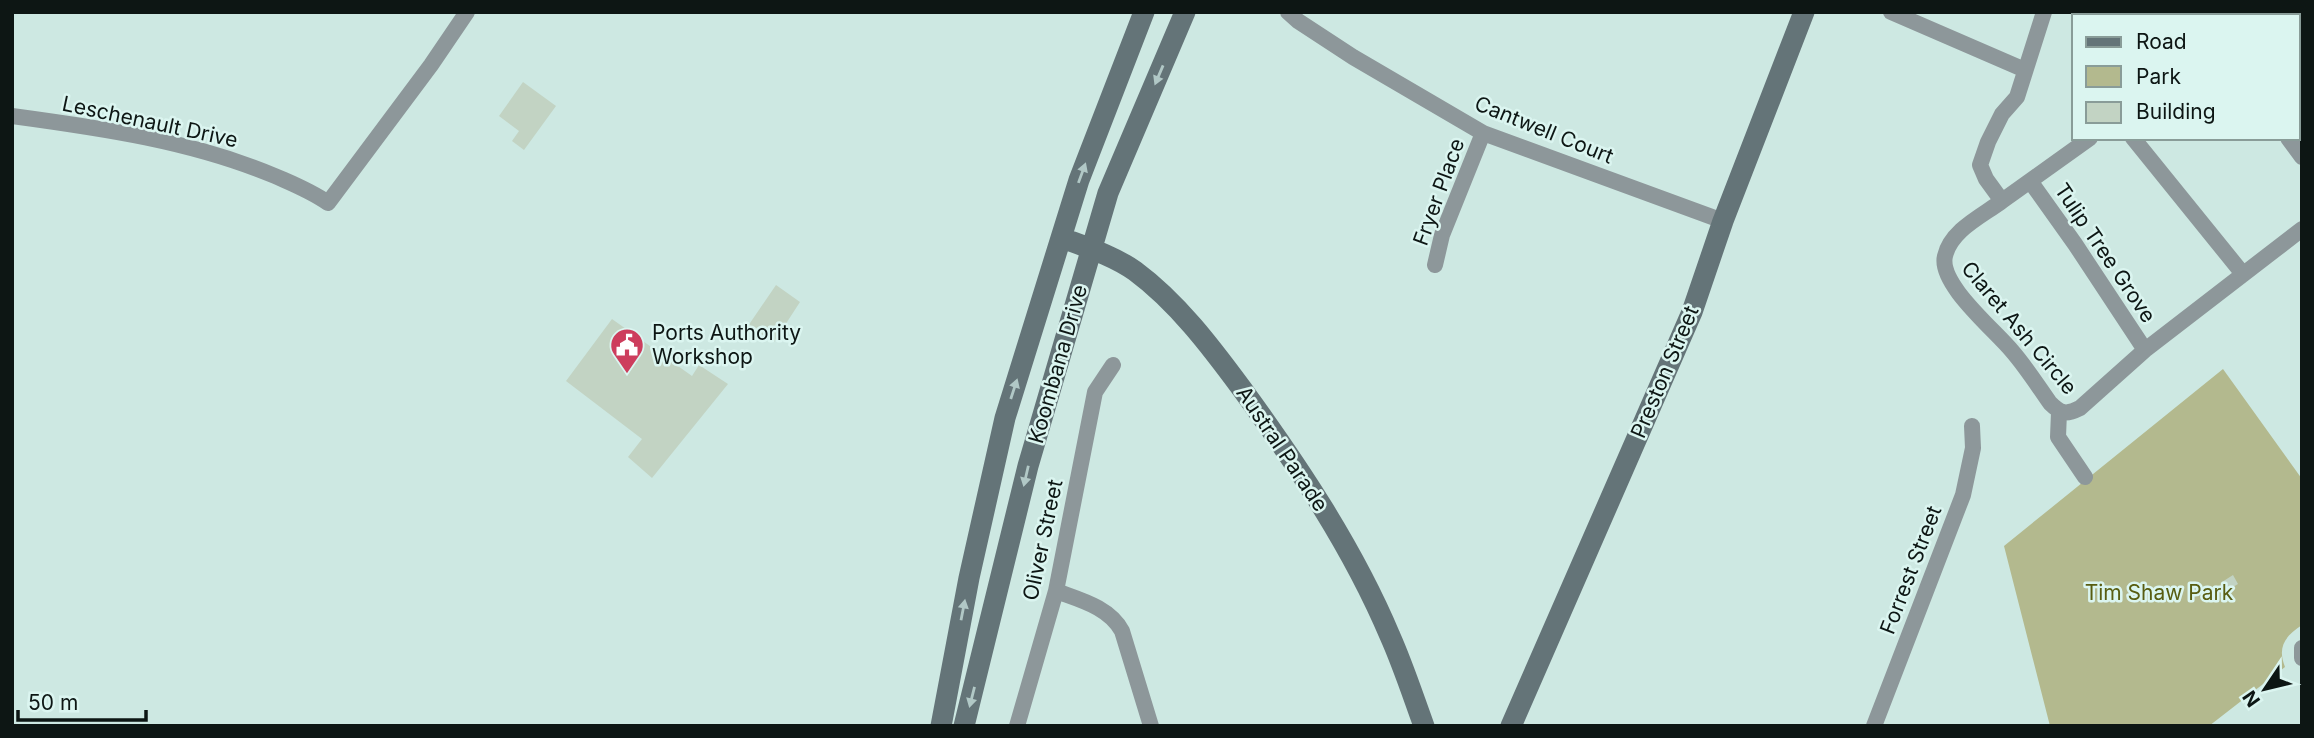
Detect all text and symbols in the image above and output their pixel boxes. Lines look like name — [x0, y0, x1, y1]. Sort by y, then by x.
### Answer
legend — [2072, 14, 2300, 140]
text: Road — [2136, 29, 2187, 54]
text: Park — [2136, 64, 2181, 89]
one-way arrow — [1153, 65, 1164, 86]
street label: Cantwell Court — [1471, 90, 1617, 169]
street label: Leschenault Drive — [60, 91, 240, 152]
text: Building — [2136, 99, 2216, 124]
street label: Fryer Place — [1408, 135, 1469, 249]
one-way arrow — [1077, 163, 1088, 184]
street label: Tulip Tree Grove — [2050, 178, 2161, 327]
street label: Claret Ash Circle — [1956, 256, 2082, 399]
street label: Koombana Drive — [1023, 282, 1092, 446]
street label: Preston Street — [1625, 302, 1704, 442]
place label: Ports Authority Workshop — [652, 320, 801, 369]
public building icon: Ports Authority Workshop — [608, 326, 646, 375]
one-way arrow — [1009, 378, 1019, 399]
street label: Austral Parade — [1231, 381, 1333, 516]
one-way arrow — [1020, 466, 1031, 488]
street label: Oliver Street — [1018, 477, 1068, 603]
street label: Forrest Street — [1875, 502, 1946, 637]
park label: Tim Shaw Park — [2085, 580, 2234, 605]
one-way arrow — [958, 599, 969, 621]
north arrow — [2230, 654, 2300, 724]
scale bar — [18, 678, 145, 722]
one-way arrow — [966, 686, 977, 708]
text: N — [2238, 686, 2265, 711]
text: 50 m — [28, 690, 78, 715]

